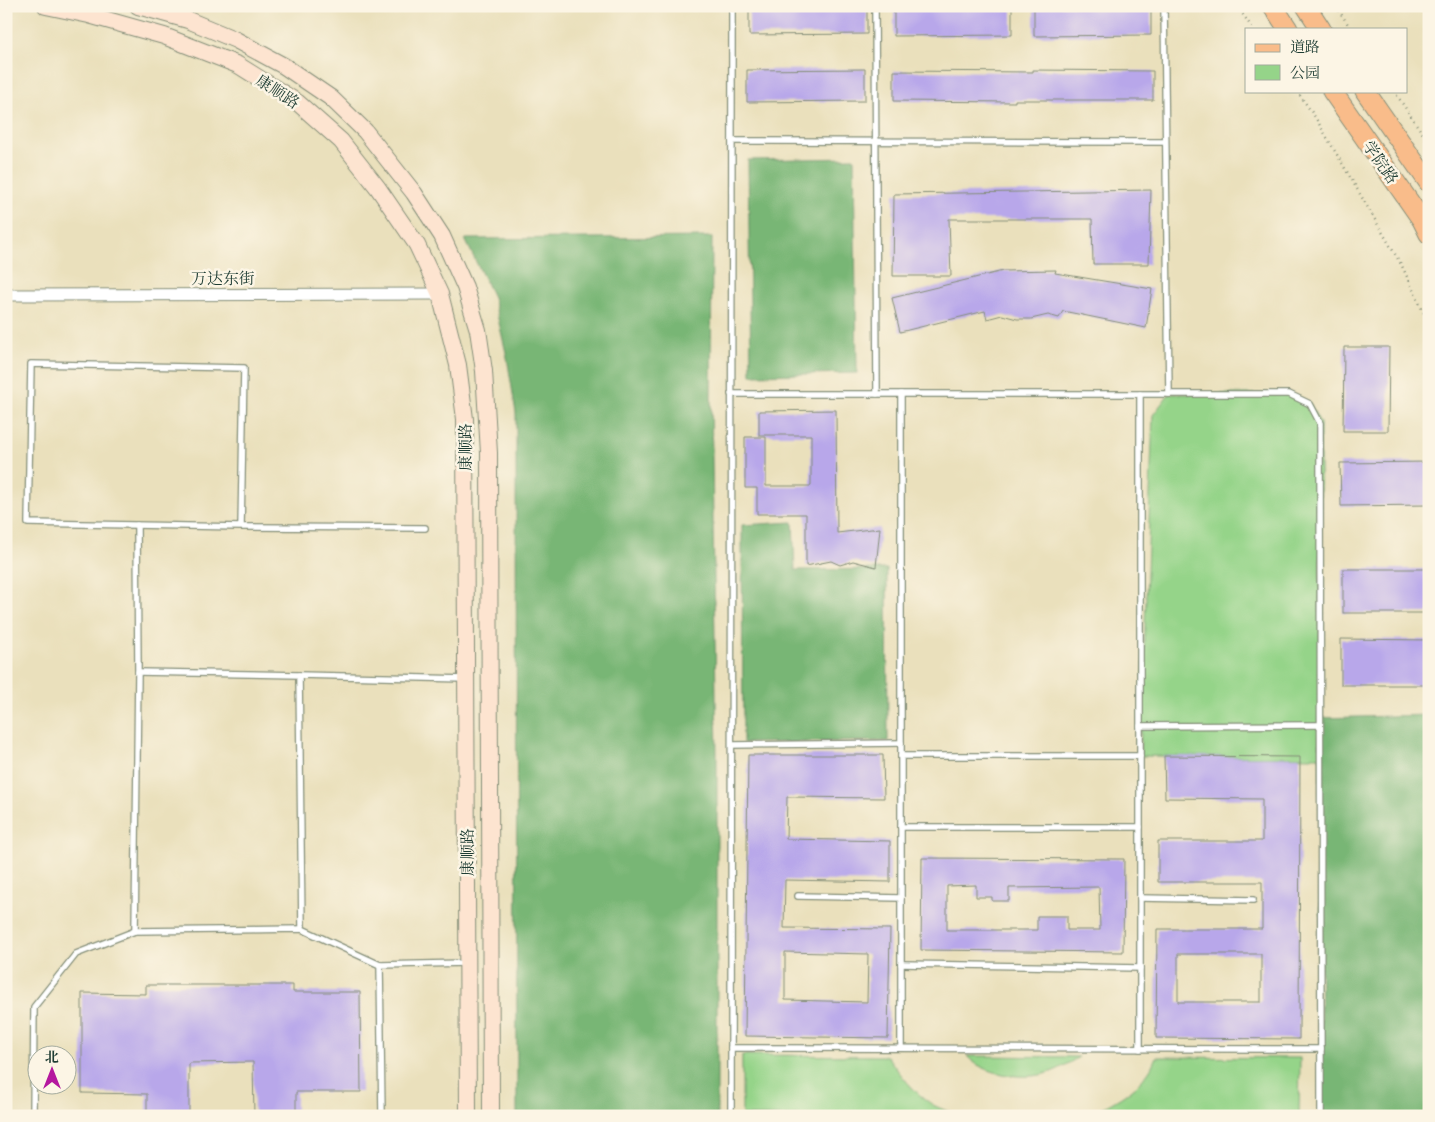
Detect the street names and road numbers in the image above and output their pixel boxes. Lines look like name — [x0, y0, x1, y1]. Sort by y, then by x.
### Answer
street label: 康顺路 — [252, 70, 303, 113]
street label: 学院路 — [1358, 137, 1402, 188]
street label: 万达东街 — [191, 269, 255, 289]
street label: 康顺路 — [456, 423, 476, 471]
street label: 康顺路 — [458, 828, 478, 876]

